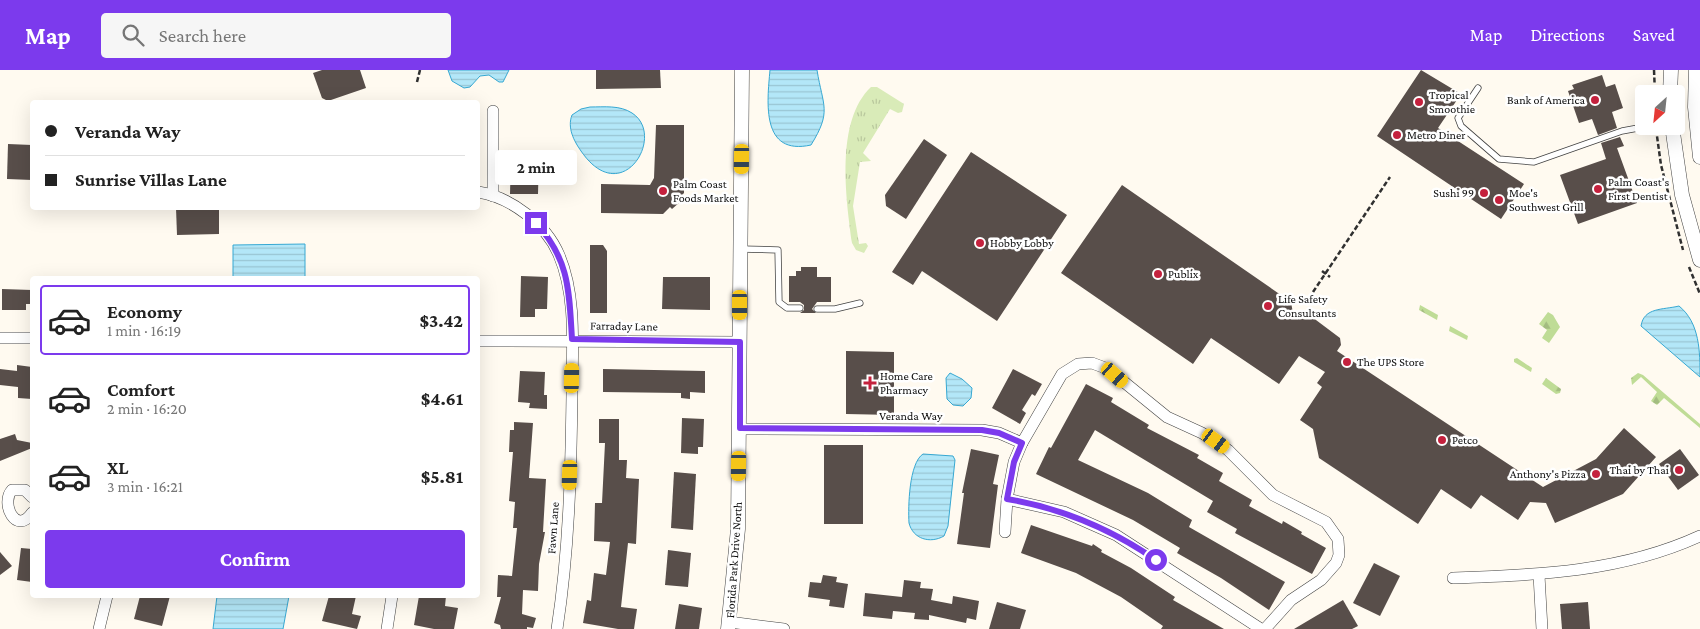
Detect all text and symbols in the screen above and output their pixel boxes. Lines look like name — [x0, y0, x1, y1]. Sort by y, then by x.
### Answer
search box — [101, 13, 451, 58]
icon: search — [119, 21, 147, 49]
text: Map — [25, 22, 71, 49]
text: Search here — [159, 25, 246, 46]
text: Map — [1470, 25, 1502, 45]
text: Directions — [1530, 25, 1605, 45]
text: Saved — [1633, 25, 1675, 45]
north arrow — [1635, 85, 1685, 135]
map controls — [1635, 85, 1685, 135]
place label: Tropical Smoothie — [1429, 88, 1475, 116]
place label: Bank of America — [1507, 93, 1585, 107]
marker: Bank of America — [1589, 94, 1601, 106]
marker: Tropical Smoothie — [1413, 96, 1425, 108]
text: Veranda Way — [75, 121, 181, 142]
place label: Metro Diner — [1407, 128, 1466, 142]
marker: Metro Diner — [1391, 129, 1403, 141]
car — [734, 144, 749, 174]
callout: 2 min — [495, 150, 577, 186]
text: 2 min — [517, 159, 555, 176]
text: Sunrise Villas Lane — [75, 169, 227, 190]
place label: Palm Coast's First Dentist — [1608, 175, 1669, 203]
place label: Palm Coast Foods Market — [673, 177, 739, 205]
marker: Palm Coast's First Dentist — [1592, 183, 1604, 195]
marker: Palm Coast Foods Market — [657, 185, 669, 197]
place label: Sushi 99 — [1433, 186, 1474, 200]
place label: Moe's Southwest Grill — [1509, 186, 1584, 214]
marker: Sushi 99 — [1478, 187, 1490, 199]
marker: Moe's Southwest Grill — [1493, 194, 1505, 206]
route end — [525, 212, 547, 234]
place label: Hobby Lobby — [990, 236, 1054, 250]
marker: Hobby Lobby — [974, 237, 986, 249]
place label: Publix — [1168, 267, 1199, 281]
marker: Publix — [1152, 268, 1164, 280]
car — [732, 290, 747, 320]
place label: Life Safety Consultants — [1278, 292, 1336, 320]
icon: car — [47, 298, 92, 343]
marker: Life Safety Consultants — [1262, 300, 1274, 312]
text: Economy — [107, 301, 182, 322]
text: $3.42 — [420, 310, 463, 331]
street label: Farraday Lane — [590, 318, 658, 334]
text: 1 min · 16:19 — [107, 322, 181, 339]
place label: The UPS Store — [1357, 355, 1424, 369]
marker: The UPS Store — [1341, 356, 1353, 368]
car — [1098, 359, 1131, 391]
car — [564, 363, 579, 393]
place label: Home Care Pharmacy — [880, 369, 933, 397]
icon: car — [47, 376, 92, 421]
marker: Home Care Pharmacy — [864, 377, 876, 389]
text: Comfort — [107, 379, 175, 400]
text: $4.61 — [421, 388, 463, 409]
text: 2 min · 16:20 — [107, 400, 187, 417]
street label: Veranda Way — [879, 409, 943, 423]
car — [1199, 426, 1232, 456]
place label: Petco — [1452, 433, 1478, 447]
marker: Petco — [1436, 434, 1448, 446]
car — [731, 451, 746, 481]
icon: car — [47, 454, 92, 499]
text: XL — [107, 457, 129, 478]
car — [561, 460, 578, 490]
place label: Thai by Thai — [1609, 463, 1669, 477]
marker: Thai by Thai — [1673, 464, 1685, 476]
text: $5.81 — [421, 466, 463, 487]
place label: Anthony's Pizza — [1510, 467, 1586, 481]
marker: Anthony's Pizza — [1590, 468, 1602, 480]
text: 3 min · 16:21 — [107, 478, 183, 495]
street label: Florida Park Drive North — [723, 501, 745, 619]
street label: Fawn Lane — [544, 502, 562, 554]
button: Confirm — [45, 530, 465, 588]
route start — [1145, 549, 1167, 571]

